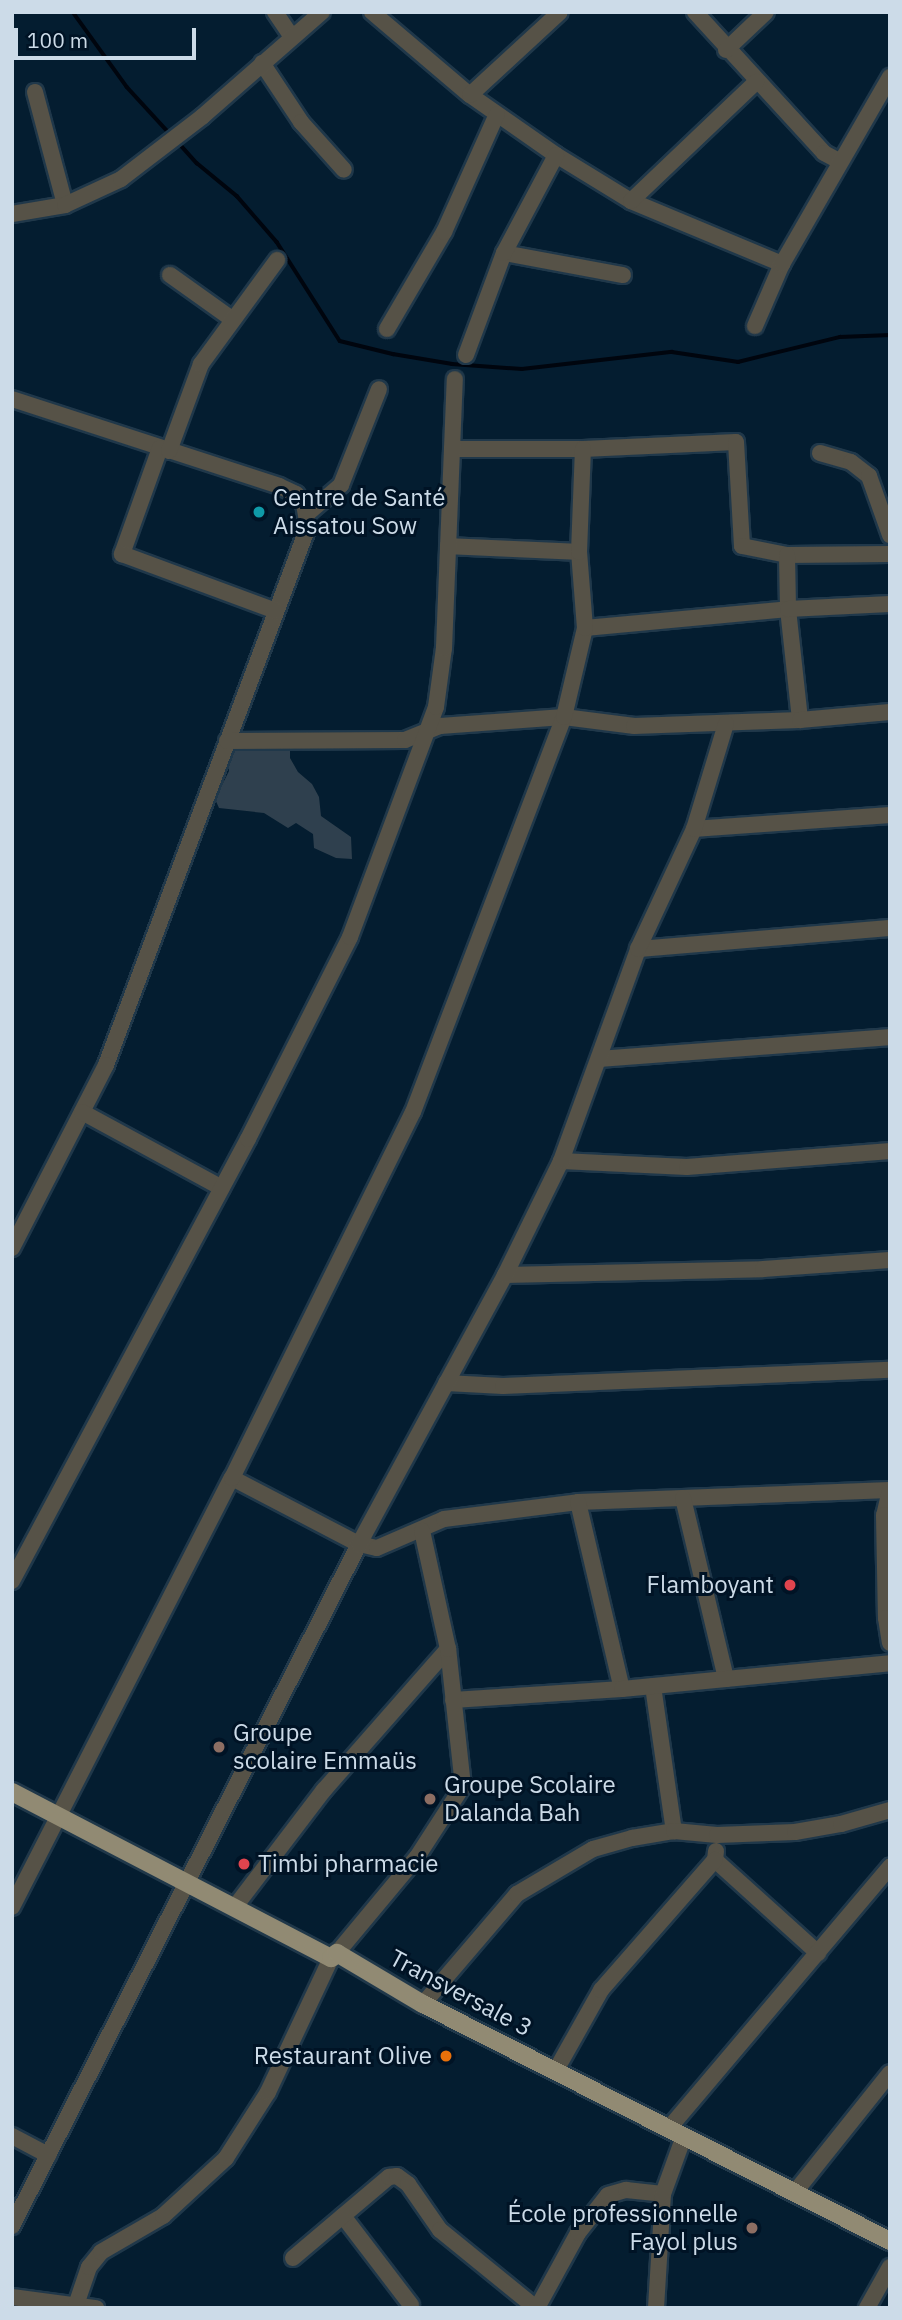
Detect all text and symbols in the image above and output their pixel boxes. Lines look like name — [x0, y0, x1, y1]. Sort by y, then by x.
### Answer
scale bar — [18, 14, 200, 58]
text: 100 m — [27, 26, 88, 54]
place label: Centre de Santé Aissatou Sow — [273, 484, 445, 540]
marker: Centre de Santé Aissatou Sow — [251, 504, 267, 520]
place label: Flamboyant — [647, 1571, 774, 1599]
marker: Flamboyant — [780, 1575, 800, 1595]
place label: Groupe scolaire Emmaüs — [233, 1719, 417, 1775]
marker: Groupe scolaire Emmaüs — [211, 1739, 227, 1755]
place label: Groupe Scolaire Dalanda Bah — [444, 1771, 616, 1827]
marker: Groupe Scolaire Dalanda Bah — [422, 1791, 438, 1807]
place label: Timbi pharmacie — [258, 1850, 438, 1878]
marker: Timbi pharmacie — [236, 1856, 252, 1872]
street label: Transversale 3 — [385, 1943, 537, 2043]
place label: Restaurant Olive — [254, 2042, 432, 2070]
marker: Restaurant Olive — [438, 2048, 454, 2064]
place label: École professionnelle Fayol plus — [508, 2200, 738, 2256]
marker: École professionnelle Fayol plus — [744, 2220, 760, 2236]

